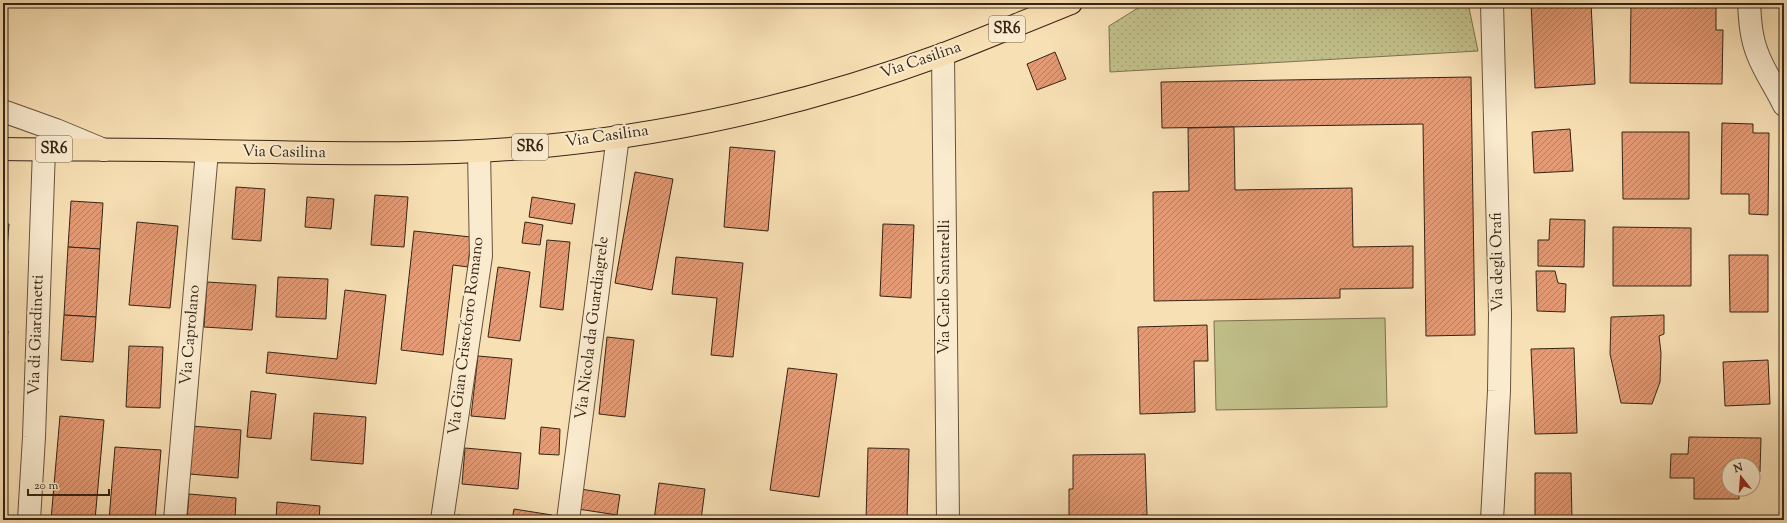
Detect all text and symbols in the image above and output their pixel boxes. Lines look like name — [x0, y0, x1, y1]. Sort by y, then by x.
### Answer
road number: SR6 — [989, 16, 1025, 42]
street label: Via Casilina — [878, 36, 965, 86]
street label: Via Casilina — [564, 120, 651, 154]
road number: SR6 — [512, 134, 548, 160]
road number: SR6 — [36, 136, 72, 162]
street label: Via Casilina — [242, 141, 327, 165]
street label: Via degli Orafi — [1486, 212, 1510, 312]
street label: Via Carlo Santarelli — [934, 219, 957, 355]
street label: Via Gian Cristoforo Romano — [443, 235, 491, 436]
street label: Via Nicola da Guardiagrele — [570, 235, 616, 421]
street label: Via di Giardinetti — [23, 274, 51, 396]
street label: Via Caprolano — [175, 284, 207, 386]
north arrow — [1721, 457, 1761, 497]
text: N — [1731, 459, 1745, 478]
scale bar — [28, 471, 109, 497]
text: 20 m — [34, 477, 59, 495]

